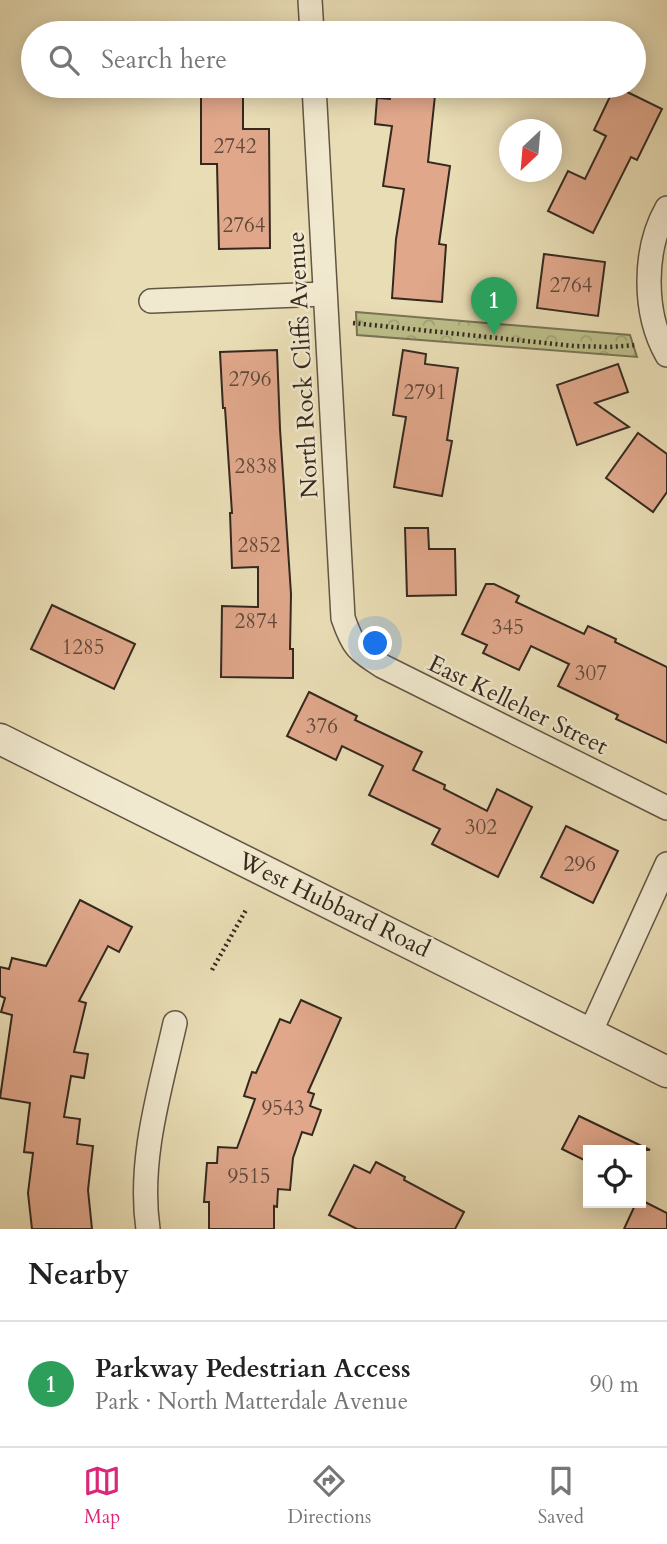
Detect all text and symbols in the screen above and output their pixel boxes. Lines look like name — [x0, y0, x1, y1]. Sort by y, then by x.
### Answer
search box — [21, 21, 646, 98]
icon: search — [45, 41, 83, 79]
text: Search here — [101, 42, 227, 77]
north arrow — [499, 119, 562, 182]
house number: 2742 — [213, 132, 257, 161]
house number: 2764 — [222, 211, 266, 240]
street label: North Rock Cliffs Avenue — [280, 231, 326, 499]
house number: 2764 — [549, 271, 593, 300]
pin: 1 — [471, 277, 517, 335]
house number: 2796 — [228, 365, 272, 394]
house number: 2791 — [403, 378, 447, 407]
house number: 2838 — [234, 452, 278, 481]
house number: 2852 — [237, 531, 281, 560]
house number: 2874 — [234, 607, 278, 636]
house number: 345 — [492, 613, 524, 642]
your location — [358, 626, 392, 660]
house number: 1285 — [61, 633, 105, 662]
street label: East Kelleher Street — [423, 647, 614, 763]
house number: 307 — [575, 659, 607, 688]
house number: 376 — [306, 712, 338, 741]
house number: 302 — [465, 813, 497, 842]
street label: West Hubbard Road — [232, 844, 436, 966]
house number: 296 — [564, 850, 596, 879]
house number: 9543 — [261, 1094, 305, 1123]
map controls — [583, 1145, 646, 1208]
button: locate — [583, 1145, 646, 1208]
house number: 9515 — [227, 1162, 271, 1191]
text: Nearby — [28, 1254, 129, 1295]
text: Parkway Pedestrian Access — [95, 1351, 411, 1386]
text: 1 — [45, 1369, 57, 1400]
text: 90 m — [590, 1369, 639, 1400]
text: Park · North Matterdale Avenue — [95, 1386, 408, 1417]
tab: Map — [83, 1462, 121, 1530]
tab: Directions — [288, 1462, 371, 1530]
tab: Saved — [538, 1462, 584, 1530]

